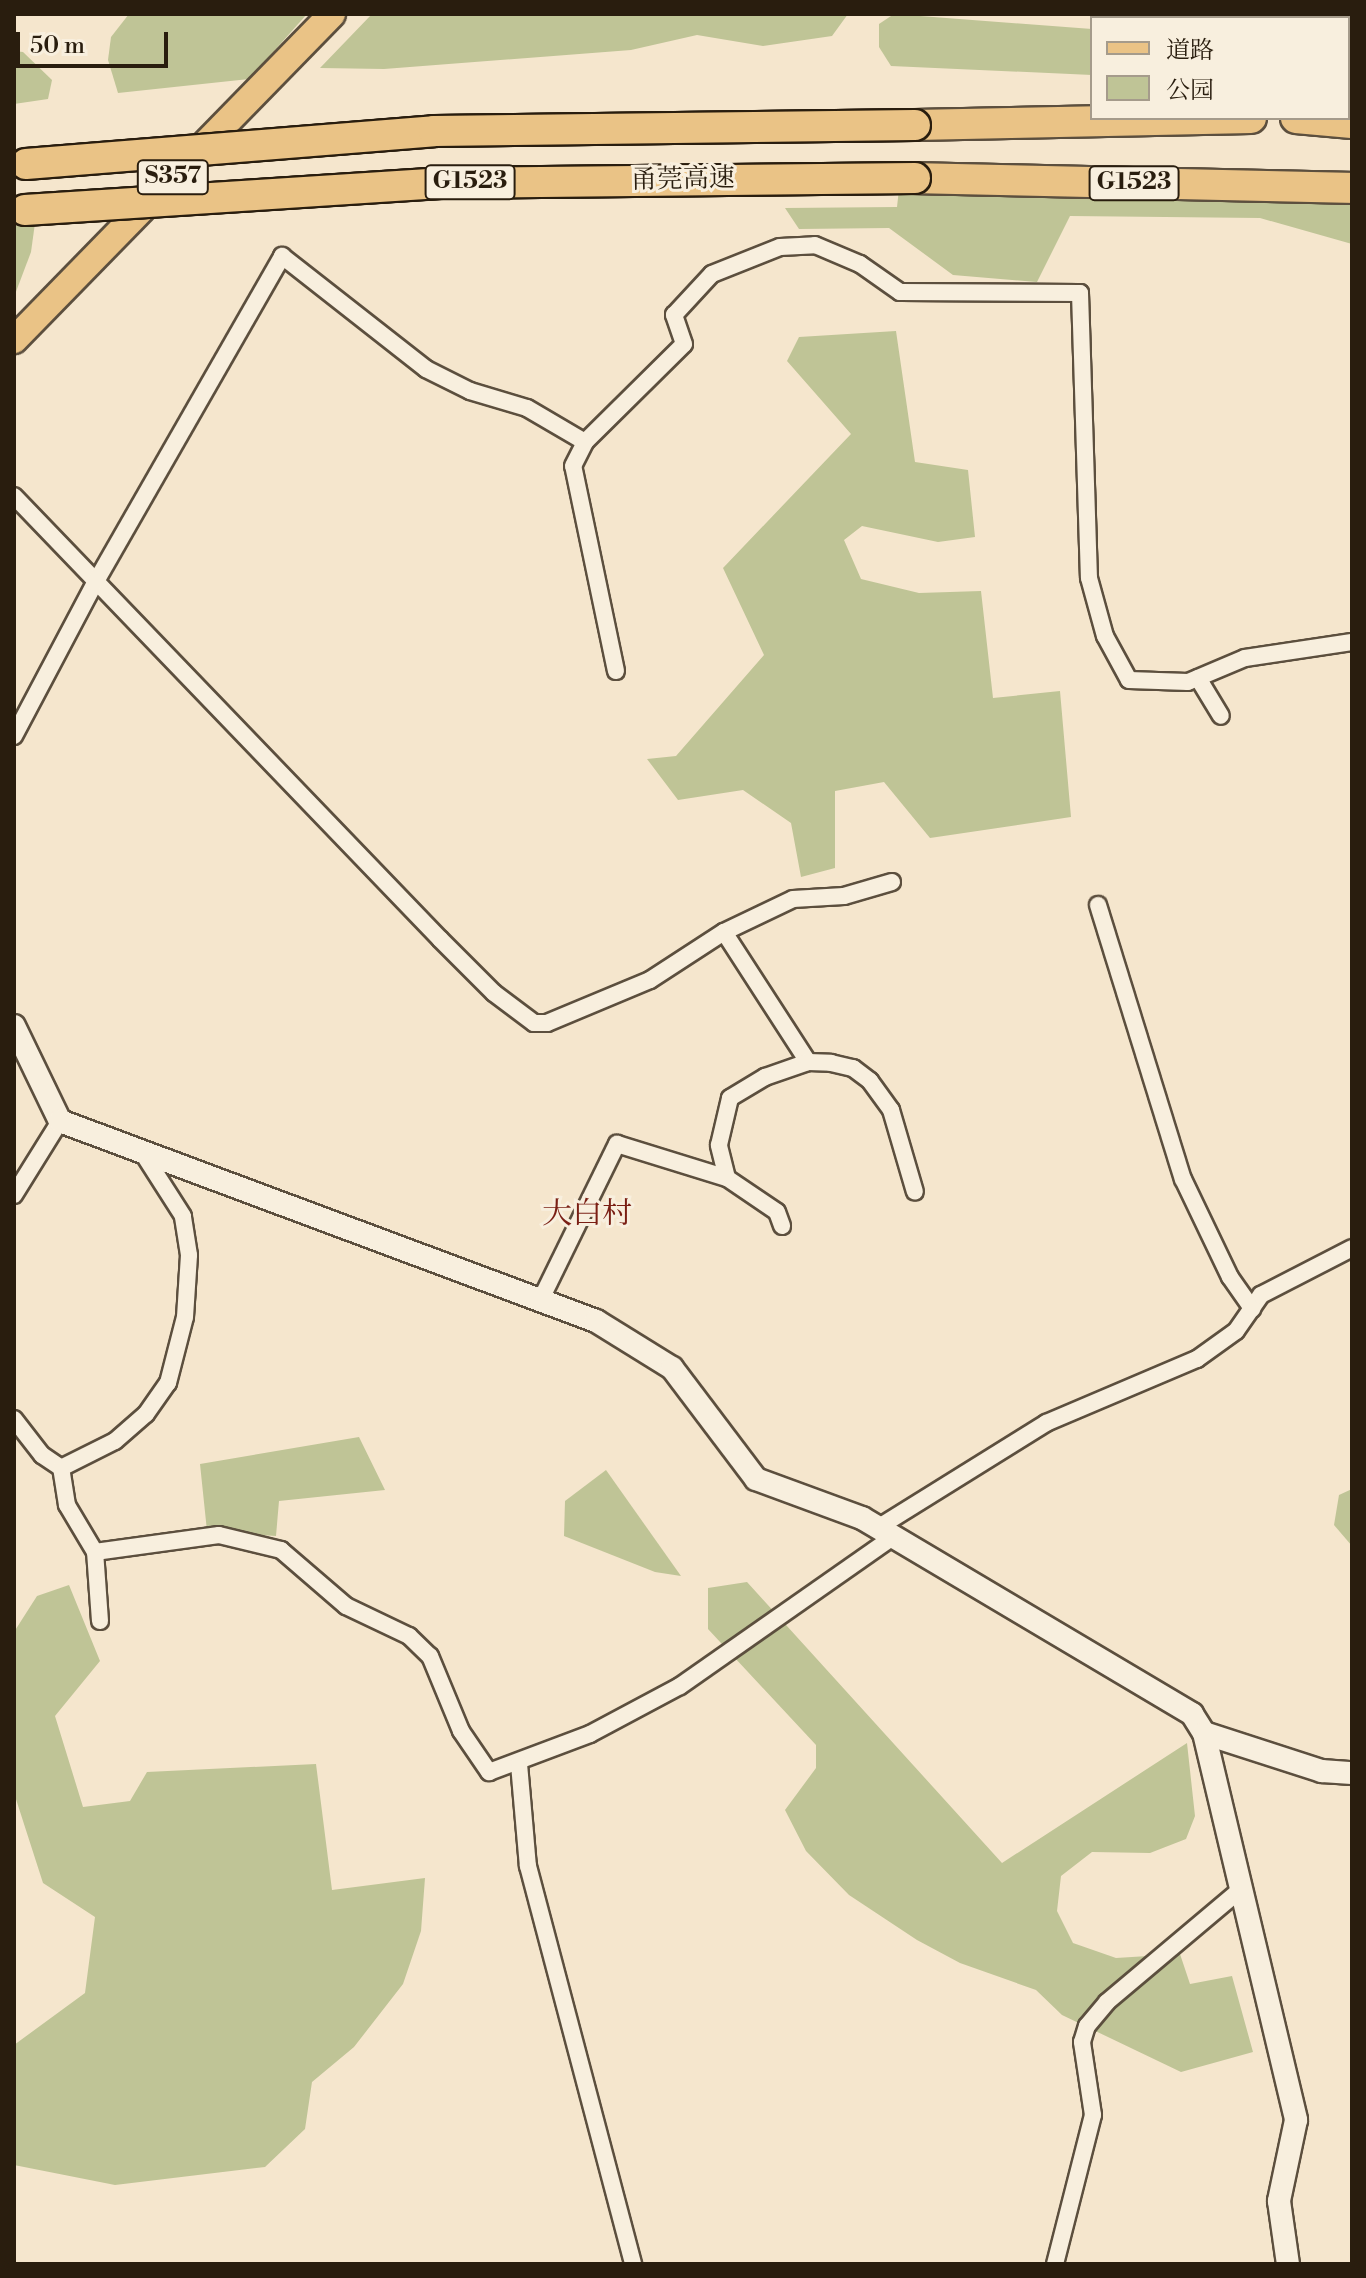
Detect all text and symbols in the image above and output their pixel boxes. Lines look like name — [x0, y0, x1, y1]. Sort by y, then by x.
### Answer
scale bar — [20, 16, 172, 66]
legend — [1090, 16, 1350, 120]
text: 50 m — [30, 31, 85, 61]
text: 道路 — [1166, 36, 1214, 66]
text: 公园 — [1166, 76, 1214, 106]
road number: S357 — [135, 157, 211, 197]
road number: G1523 — [424, 162, 516, 202]
street label: 甬莞高速 — [631, 163, 735, 197]
road number: G1523 — [1088, 163, 1180, 203]
district label: 大白村 — [542, 1196, 632, 1232]

